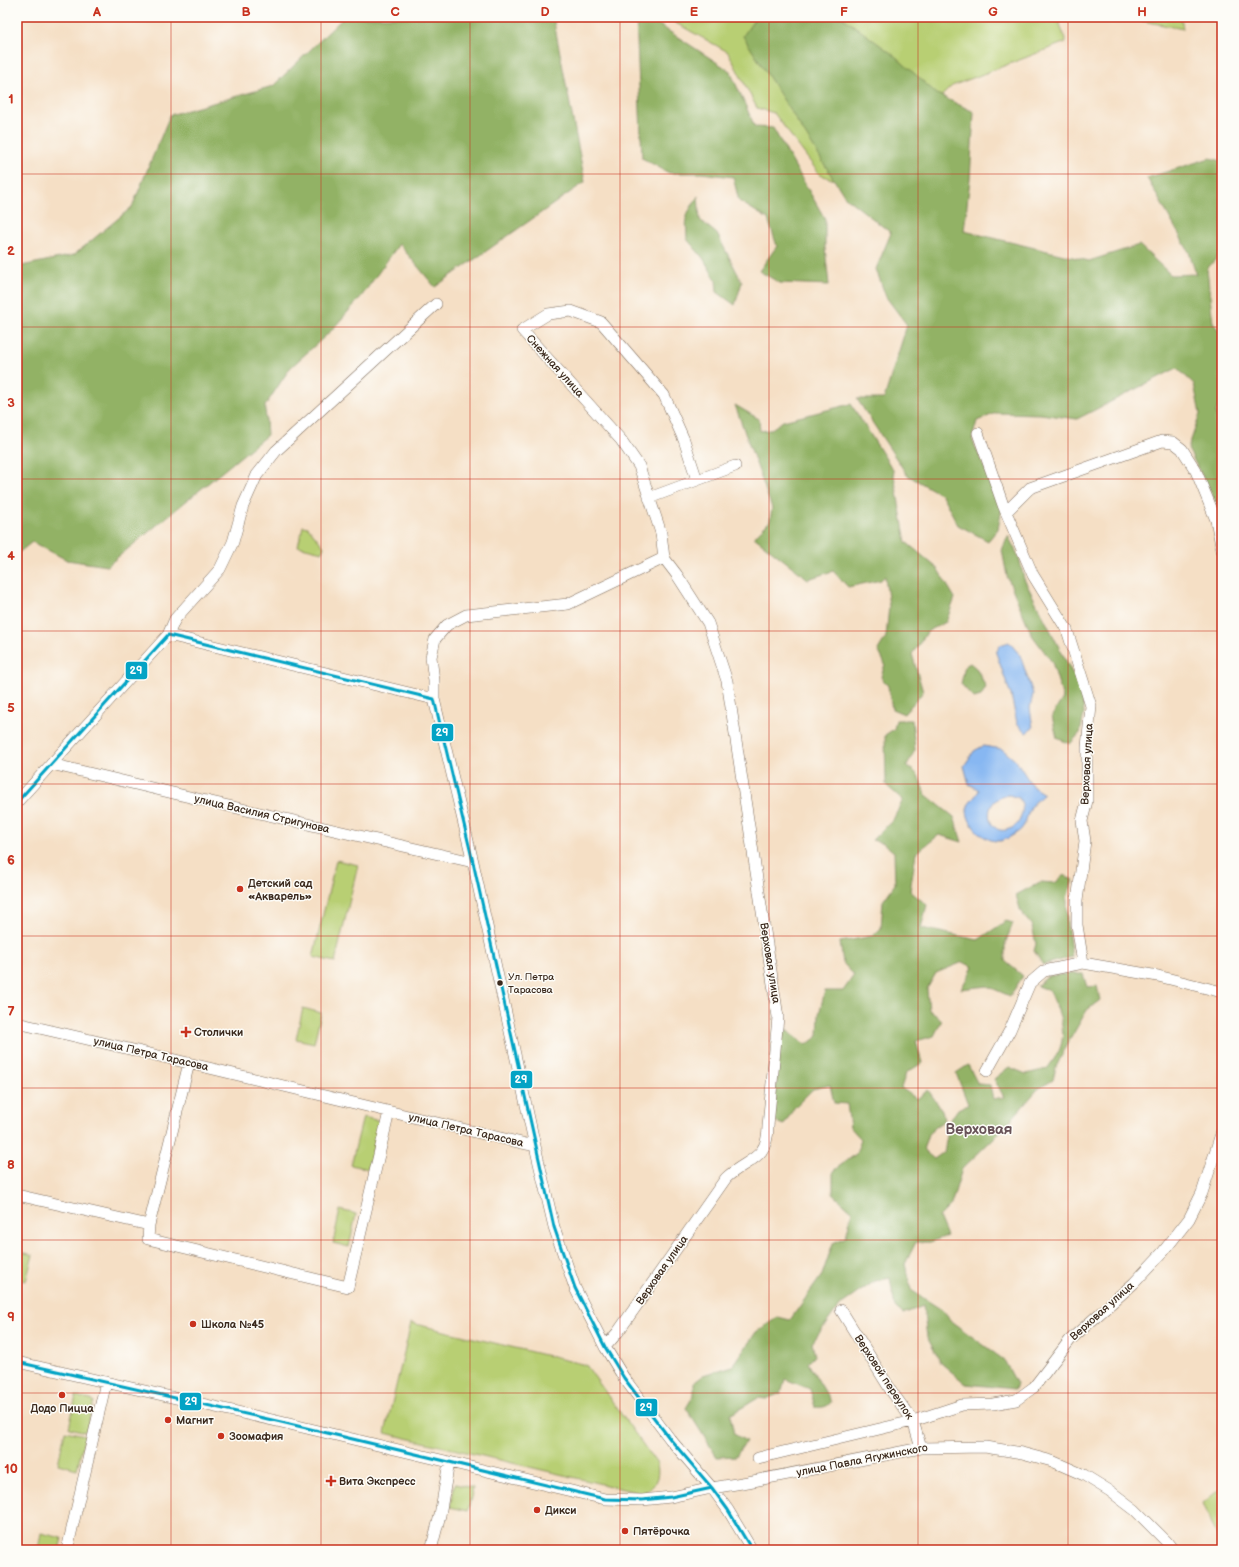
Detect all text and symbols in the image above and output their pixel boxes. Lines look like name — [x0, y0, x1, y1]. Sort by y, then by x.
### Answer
text: A — [92, 4, 101, 20]
text: B — [241, 4, 251, 20]
text: C — [390, 4, 400, 20]
text: D — [540, 4, 550, 20]
text: E — [690, 4, 699, 20]
text: F — [840, 4, 848, 20]
text: G — [988, 4, 998, 20]
text: H — [1137, 4, 1147, 20]
text: 1 — [8, 91, 14, 107]
text: 2 — [7, 243, 15, 259]
street label: Снежная улица — [524, 332, 587, 400]
text: 3 — [7, 395, 15, 411]
text: 4 — [7, 548, 15, 564]
line badge: 29 — [125, 661, 148, 680]
text: 29 — [129, 664, 143, 677]
text: 5 — [7, 700, 15, 716]
street label: Верховая улица — [1078, 722, 1096, 805]
line badge: 29 — [431, 723, 454, 742]
text: 29 — [435, 726, 449, 739]
street label: улица Василия Стригунова — [193, 792, 331, 836]
text: 6 — [7, 852, 15, 868]
place label: Детский сад «Акварель» — [248, 877, 313, 903]
marker: Детский сад «Акварель» — [235, 884, 245, 894]
street label: Верховая улица — [757, 922, 783, 1005]
place label: Ул. Петра Тарасова — [508, 971, 554, 996]
marker: Ул. Петра Тарасова — [495, 978, 505, 988]
text: 7 — [7, 1004, 15, 1020]
place label: Столички — [194, 1026, 243, 1039]
marker: Столички — [181, 1027, 191, 1037]
street label: улица Петра Тарасова — [92, 1034, 210, 1074]
line badge: 29 — [510, 1070, 533, 1089]
text: 29 — [514, 1073, 528, 1086]
street label: улица Петра Тарасова — [407, 1110, 525, 1150]
district label: Верховая — [946, 1120, 1012, 1139]
text: 8 — [7, 1157, 15, 1173]
street label: Верховая улица — [633, 1232, 691, 1307]
street label: Верховая улица — [1067, 1279, 1137, 1343]
text: 9 — [7, 1309, 15, 1325]
place label: Школа №45 — [201, 1318, 265, 1331]
marker: Школа №45 — [188, 1319, 198, 1329]
street label: Верховой переулок — [852, 1332, 916, 1422]
marker: Додо Пицца — [57, 1390, 67, 1400]
line badge: 29 — [179, 1392, 202, 1411]
text: 29 — [184, 1395, 198, 1408]
line badge: 29 — [635, 1398, 658, 1417]
text: 29 — [639, 1401, 653, 1414]
place label: Додо Пицца — [30, 1402, 94, 1415]
place label: Магнит — [176, 1414, 215, 1427]
marker: Магнит — [163, 1415, 173, 1425]
place label: Зоомафия — [229, 1430, 283, 1443]
marker: Зоомафия — [216, 1431, 226, 1441]
street label: улица Павла Ягужинского — [795, 1441, 929, 1479]
text: 10 — [4, 1461, 18, 1477]
place label: Вита Экспресс — [339, 1475, 416, 1488]
marker: Вита Экспресс — [326, 1476, 336, 1486]
place label: Дикси — [545, 1504, 577, 1517]
marker: Дикси — [532, 1505, 542, 1515]
place label: Пятёрочка — [633, 1525, 690, 1538]
marker: Пятёрочка — [620, 1526, 630, 1536]

